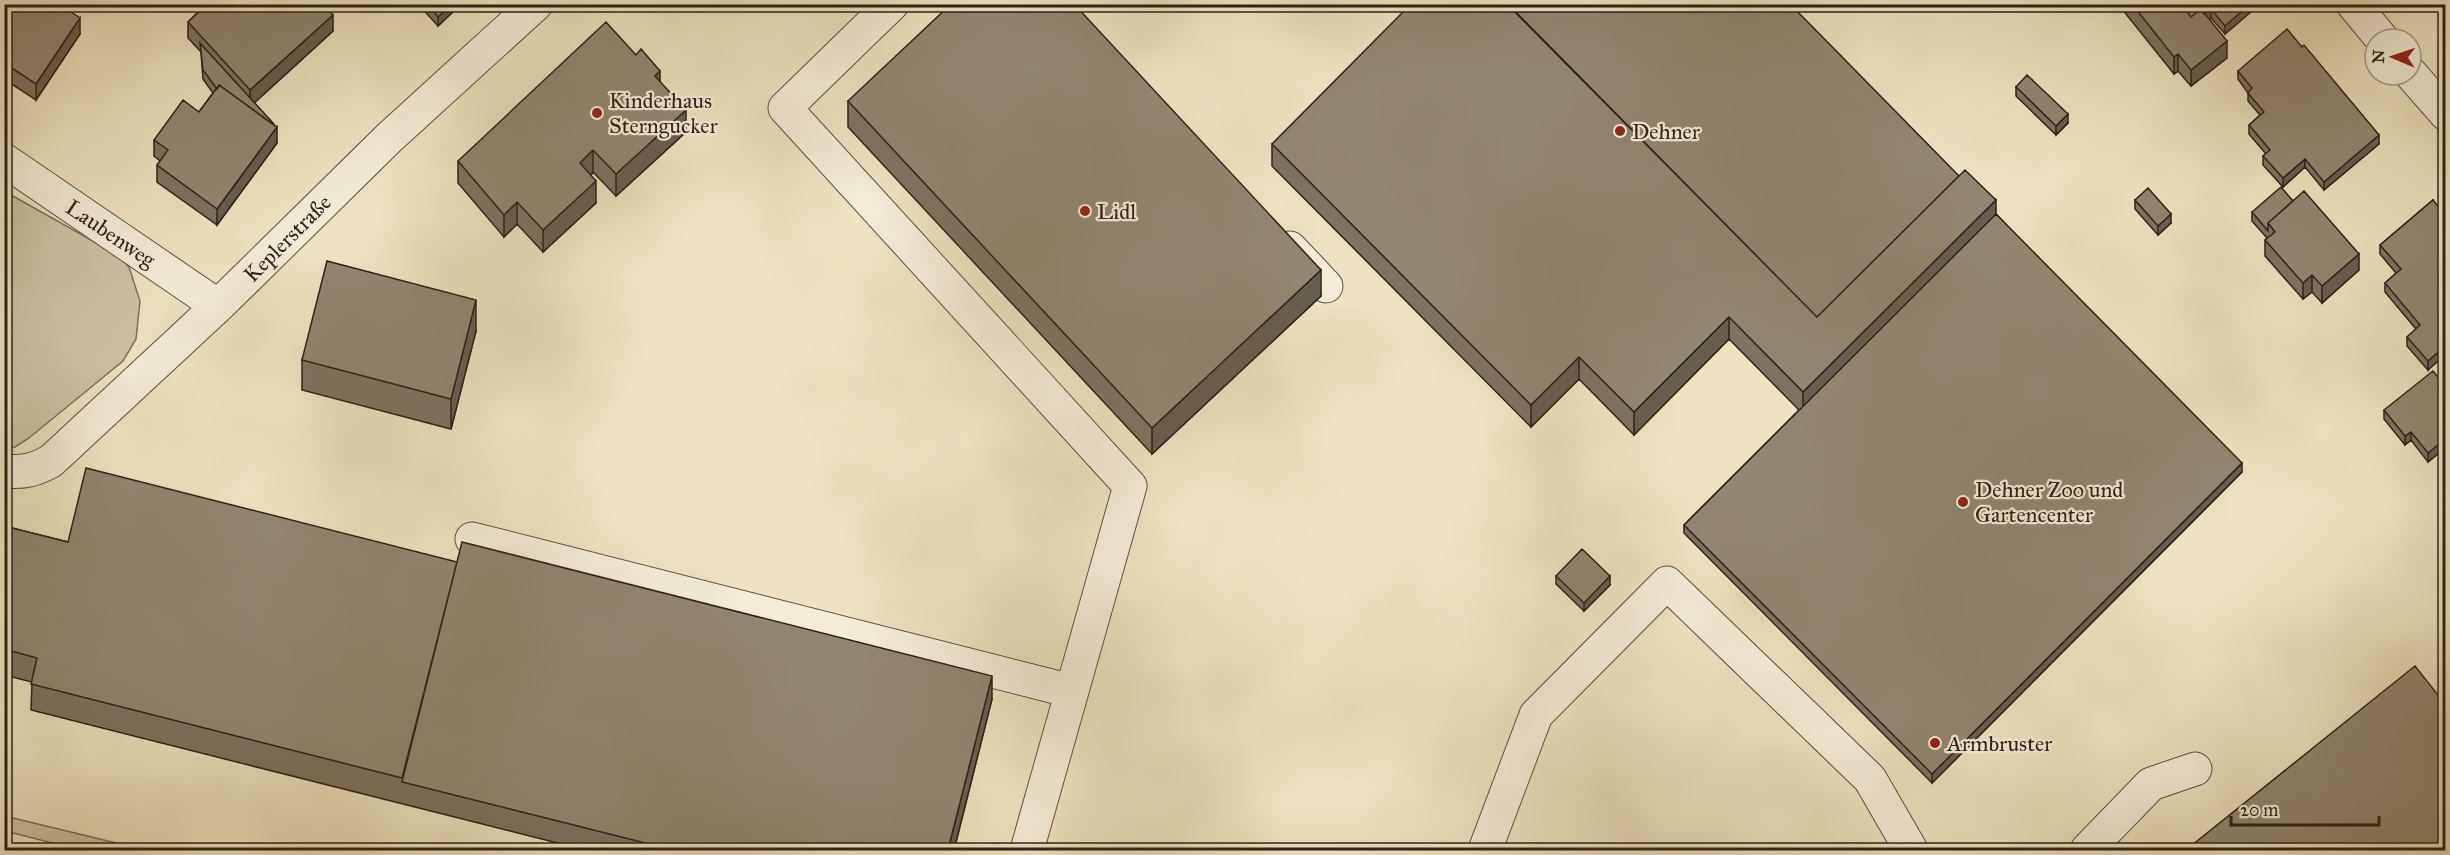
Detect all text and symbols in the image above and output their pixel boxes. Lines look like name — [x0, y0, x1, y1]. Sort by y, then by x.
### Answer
north arrow — [2363, 27, 2423, 87]
text: N — [2369, 49, 2388, 64]
place label: Kinderhaus Sterngucker — [609, 87, 718, 139]
marker: Kinderhaus Sterngucker — [590, 106, 604, 120]
place label: Dehner — [1632, 118, 1701, 145]
marker: Dehner — [1613, 124, 1627, 138]
street label: Keplerstraße — [238, 189, 337, 288]
street label: Laubenweg — [61, 194, 161, 274]
place label: Lidl — [1097, 198, 1136, 225]
marker: Lidl — [1078, 204, 1092, 218]
place label: Dehner Zoo und Gartencenter — [1975, 476, 2123, 528]
marker: Dehner Zoo und Gartencenter — [1956, 495, 1970, 509]
place label: Armbruster — [1946, 730, 2053, 757]
marker: Armbruster — [1928, 736, 1942, 750]
scale bar — [2231, 789, 2380, 827]
text: 20 m — [2240, 799, 2278, 821]

